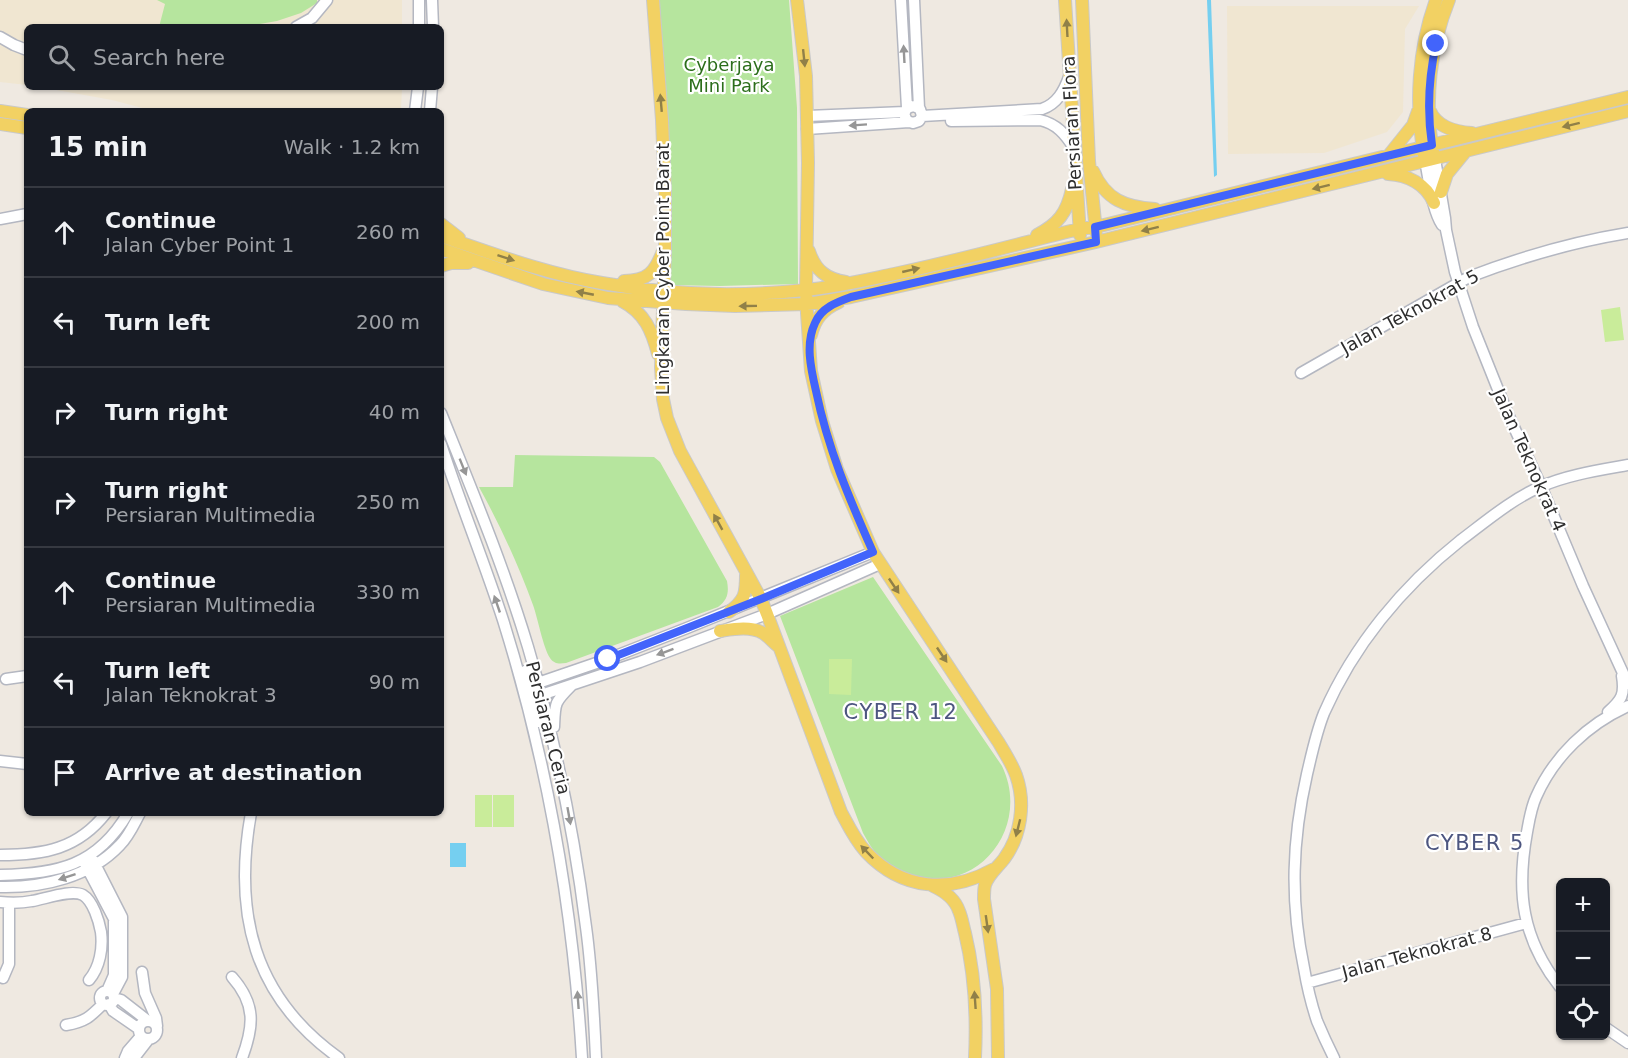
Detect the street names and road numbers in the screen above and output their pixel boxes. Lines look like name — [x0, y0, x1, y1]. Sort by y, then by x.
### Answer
street label: Persiaran Flora — [1057, 55, 1086, 191]
street label: Lingkaran Cyber Point Barat — [652, 143, 673, 395]
street label: Jalan Teknokrat 5 — [1336, 265, 1482, 359]
street label: Jalan Teknokrat 4 — [1488, 384, 1570, 535]
street label: Persiaran Ceria — [522, 659, 575, 797]
street label: Jalan Teknokrat 8 — [1339, 922, 1494, 983]

